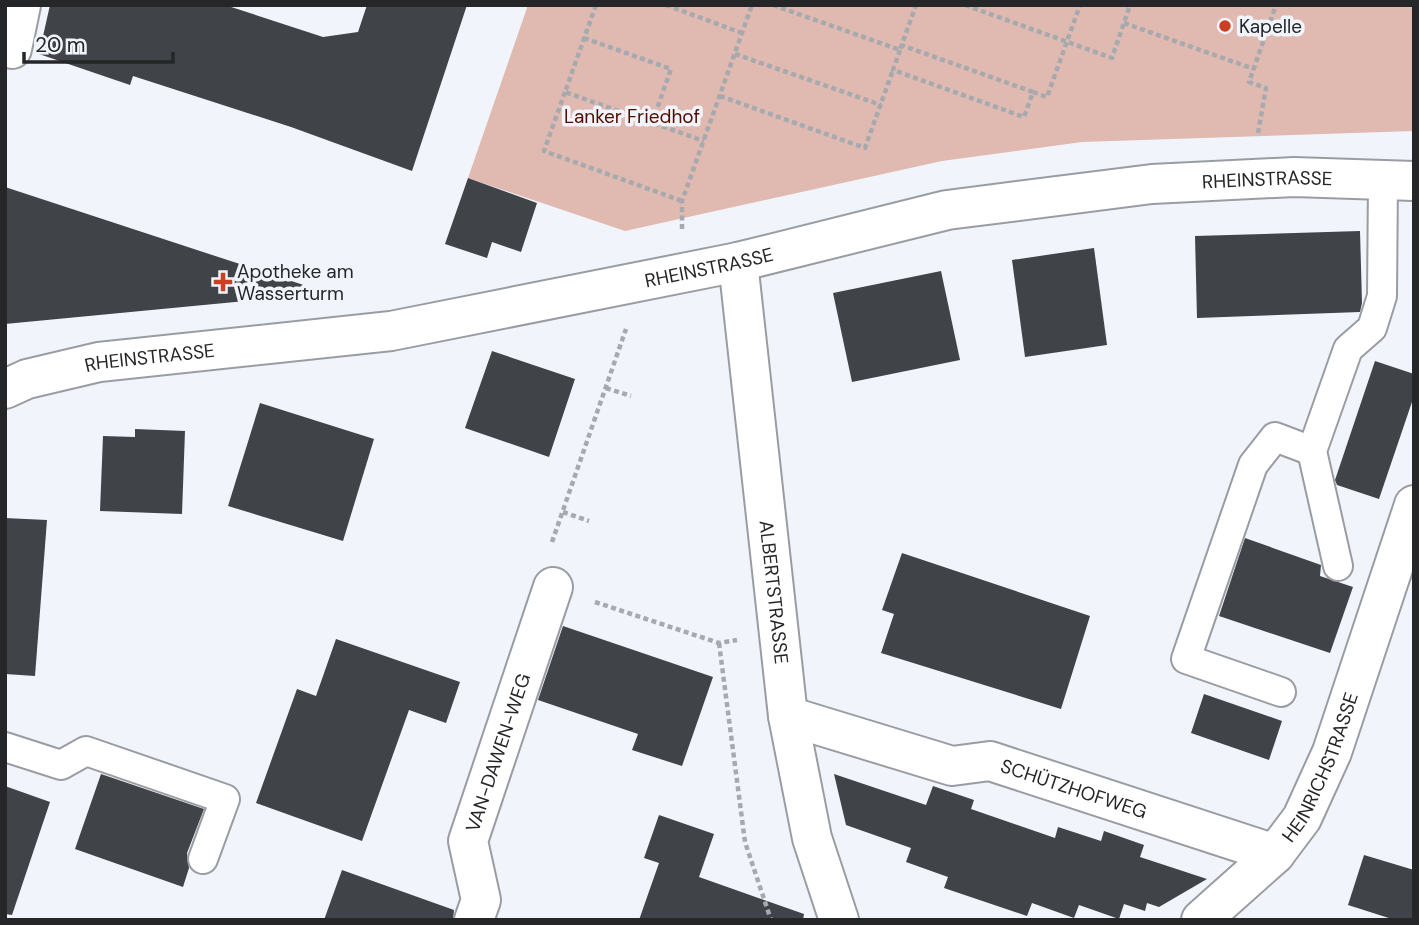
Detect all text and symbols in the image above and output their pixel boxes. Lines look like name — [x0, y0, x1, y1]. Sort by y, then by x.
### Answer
place label: Kapelle — [1239, 14, 1302, 39]
marker: Kapelle — [1217, 18, 1233, 34]
scale bar — [24, 21, 173, 65]
text: 20 m — [35, 31, 86, 59]
park label: Lanker Friedhof — [564, 104, 700, 129]
street label: RHEINSTRASSE — [1201, 164, 1333, 194]
street label: RHEINSTRASSE — [642, 241, 776, 293]
place label: Apotheke am Wasserturm — [237, 259, 354, 306]
marker: Apotheke am Wasserturm — [215, 274, 231, 290]
street label: RHEINSTRASSE — [82, 337, 216, 377]
street label: ALBERTSTRASSE — [754, 519, 795, 665]
street label: VAN-DAWEN-WEG — [459, 670, 536, 835]
street label: HEINRICHSTRASSE — [1276, 689, 1363, 847]
street label: SCHÜTZHOFWEG — [998, 753, 1150, 824]

